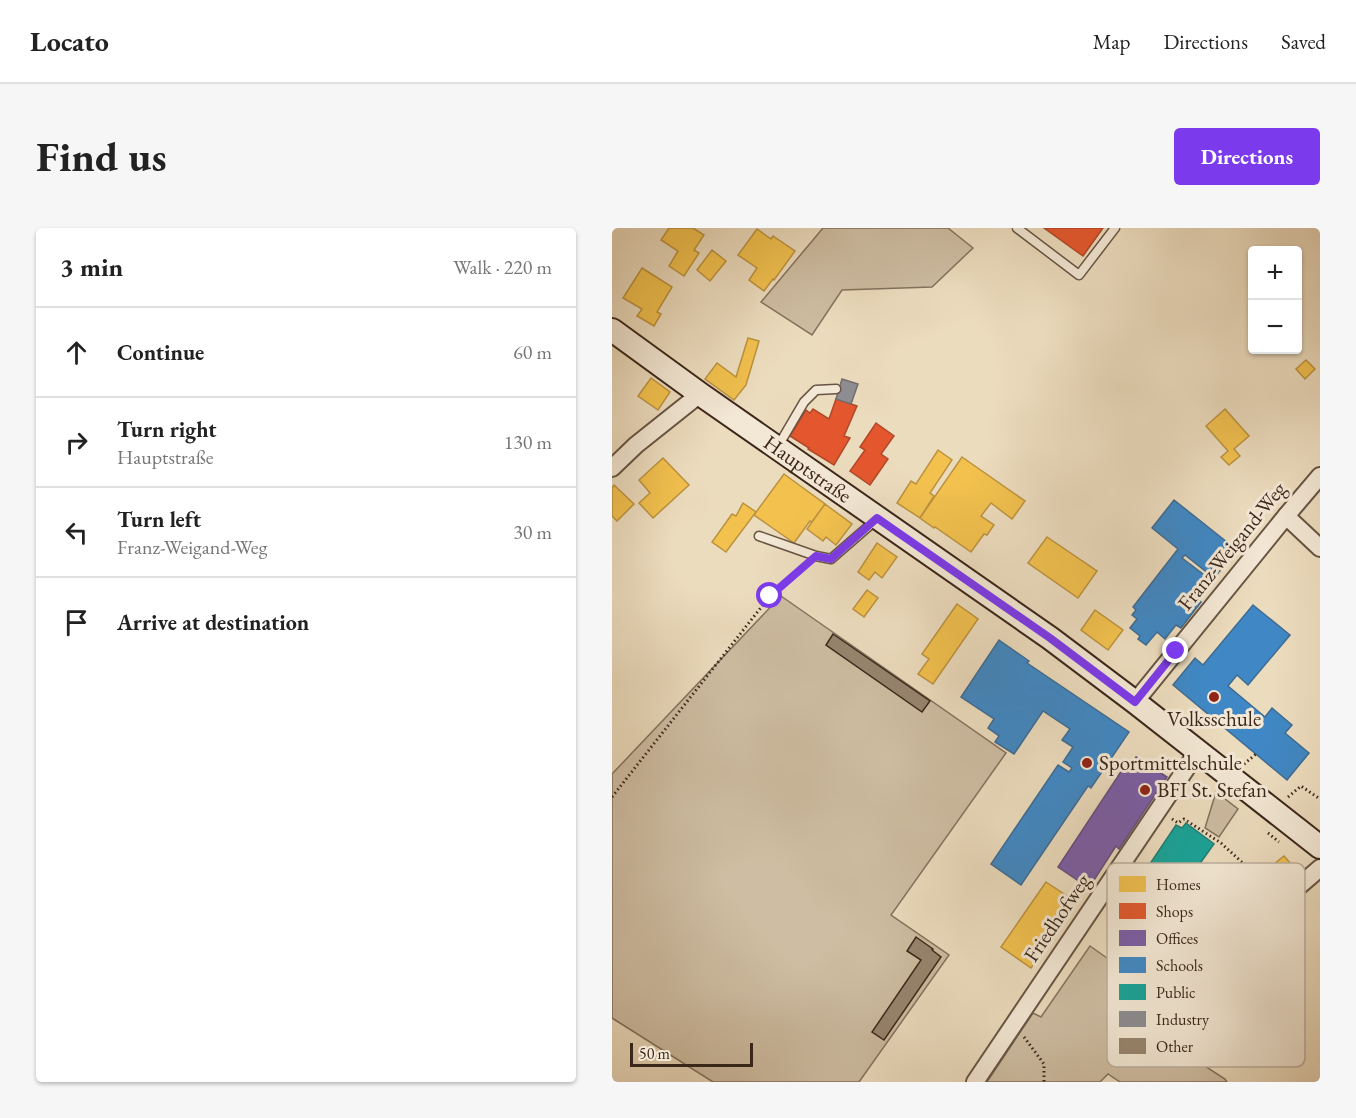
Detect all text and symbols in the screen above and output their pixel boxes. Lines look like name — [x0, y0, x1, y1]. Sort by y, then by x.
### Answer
text: Locato — [30, 23, 109, 59]
text: Map — [1093, 28, 1130, 55]
text: Directions — [1163, 28, 1248, 55]
text: Saved — [1281, 28, 1326, 55]
button: Directions — [1174, 128, 1320, 185]
text: Find us — [36, 129, 167, 184]
map controls — [1248, 246, 1302, 354]
button: + — [1248, 246, 1302, 300]
text: 3 min — [60, 250, 123, 284]
text: Walk · 220 m — [453, 254, 552, 280]
button: − — [1248, 300, 1302, 354]
icon: ahead — [60, 336, 93, 369]
text: Continue — [117, 338, 204, 367]
text: 60 m — [513, 339, 552, 365]
text: Turn right — [117, 415, 216, 444]
icon: right — [60, 426, 93, 459]
street label: Hauptstraße — [759, 428, 857, 509]
text: 130 m — [504, 429, 552, 455]
text: Hauptstraße — [117, 444, 214, 470]
street label: Franz-Weigand-Weg — [1171, 475, 1292, 616]
text: Turn left — [117, 505, 201, 534]
icon: left — [60, 516, 93, 549]
text: 30 m — [513, 519, 552, 545]
text: Franz-Weigand-Weg — [117, 534, 267, 560]
route start — [756, 582, 782, 608]
icon: arrive — [60, 606, 93, 639]
text: Arrive at destination — [117, 608, 309, 637]
route end — [1162, 637, 1188, 663]
marker: Volksschule — [1207, 690, 1221, 704]
place label: Volksschule — [1167, 705, 1261, 732]
place label: Sportmittelschule — [1099, 749, 1242, 776]
marker: Sportmittelschule — [1080, 756, 1094, 770]
place label: BFI St. Stefan — [1157, 776, 1267, 803]
marker: BFI St. Stefan — [1138, 783, 1152, 797]
legend — [1107, 863, 1305, 1067]
street label: Friedhofweg — [1017, 868, 1096, 967]
text: Homes — [1156, 874, 1201, 895]
text: Shops — [1156, 901, 1193, 922]
text: Offices — [1156, 928, 1198, 949]
text: Schools — [1156, 955, 1203, 976]
text: Public — [1156, 982, 1196, 1003]
text: Industry — [1156, 1009, 1210, 1030]
text: Other — [1156, 1036, 1194, 1057]
scale bar — [630, 1040, 753, 1068]
text: 50 m — [639, 1043, 670, 1064]

